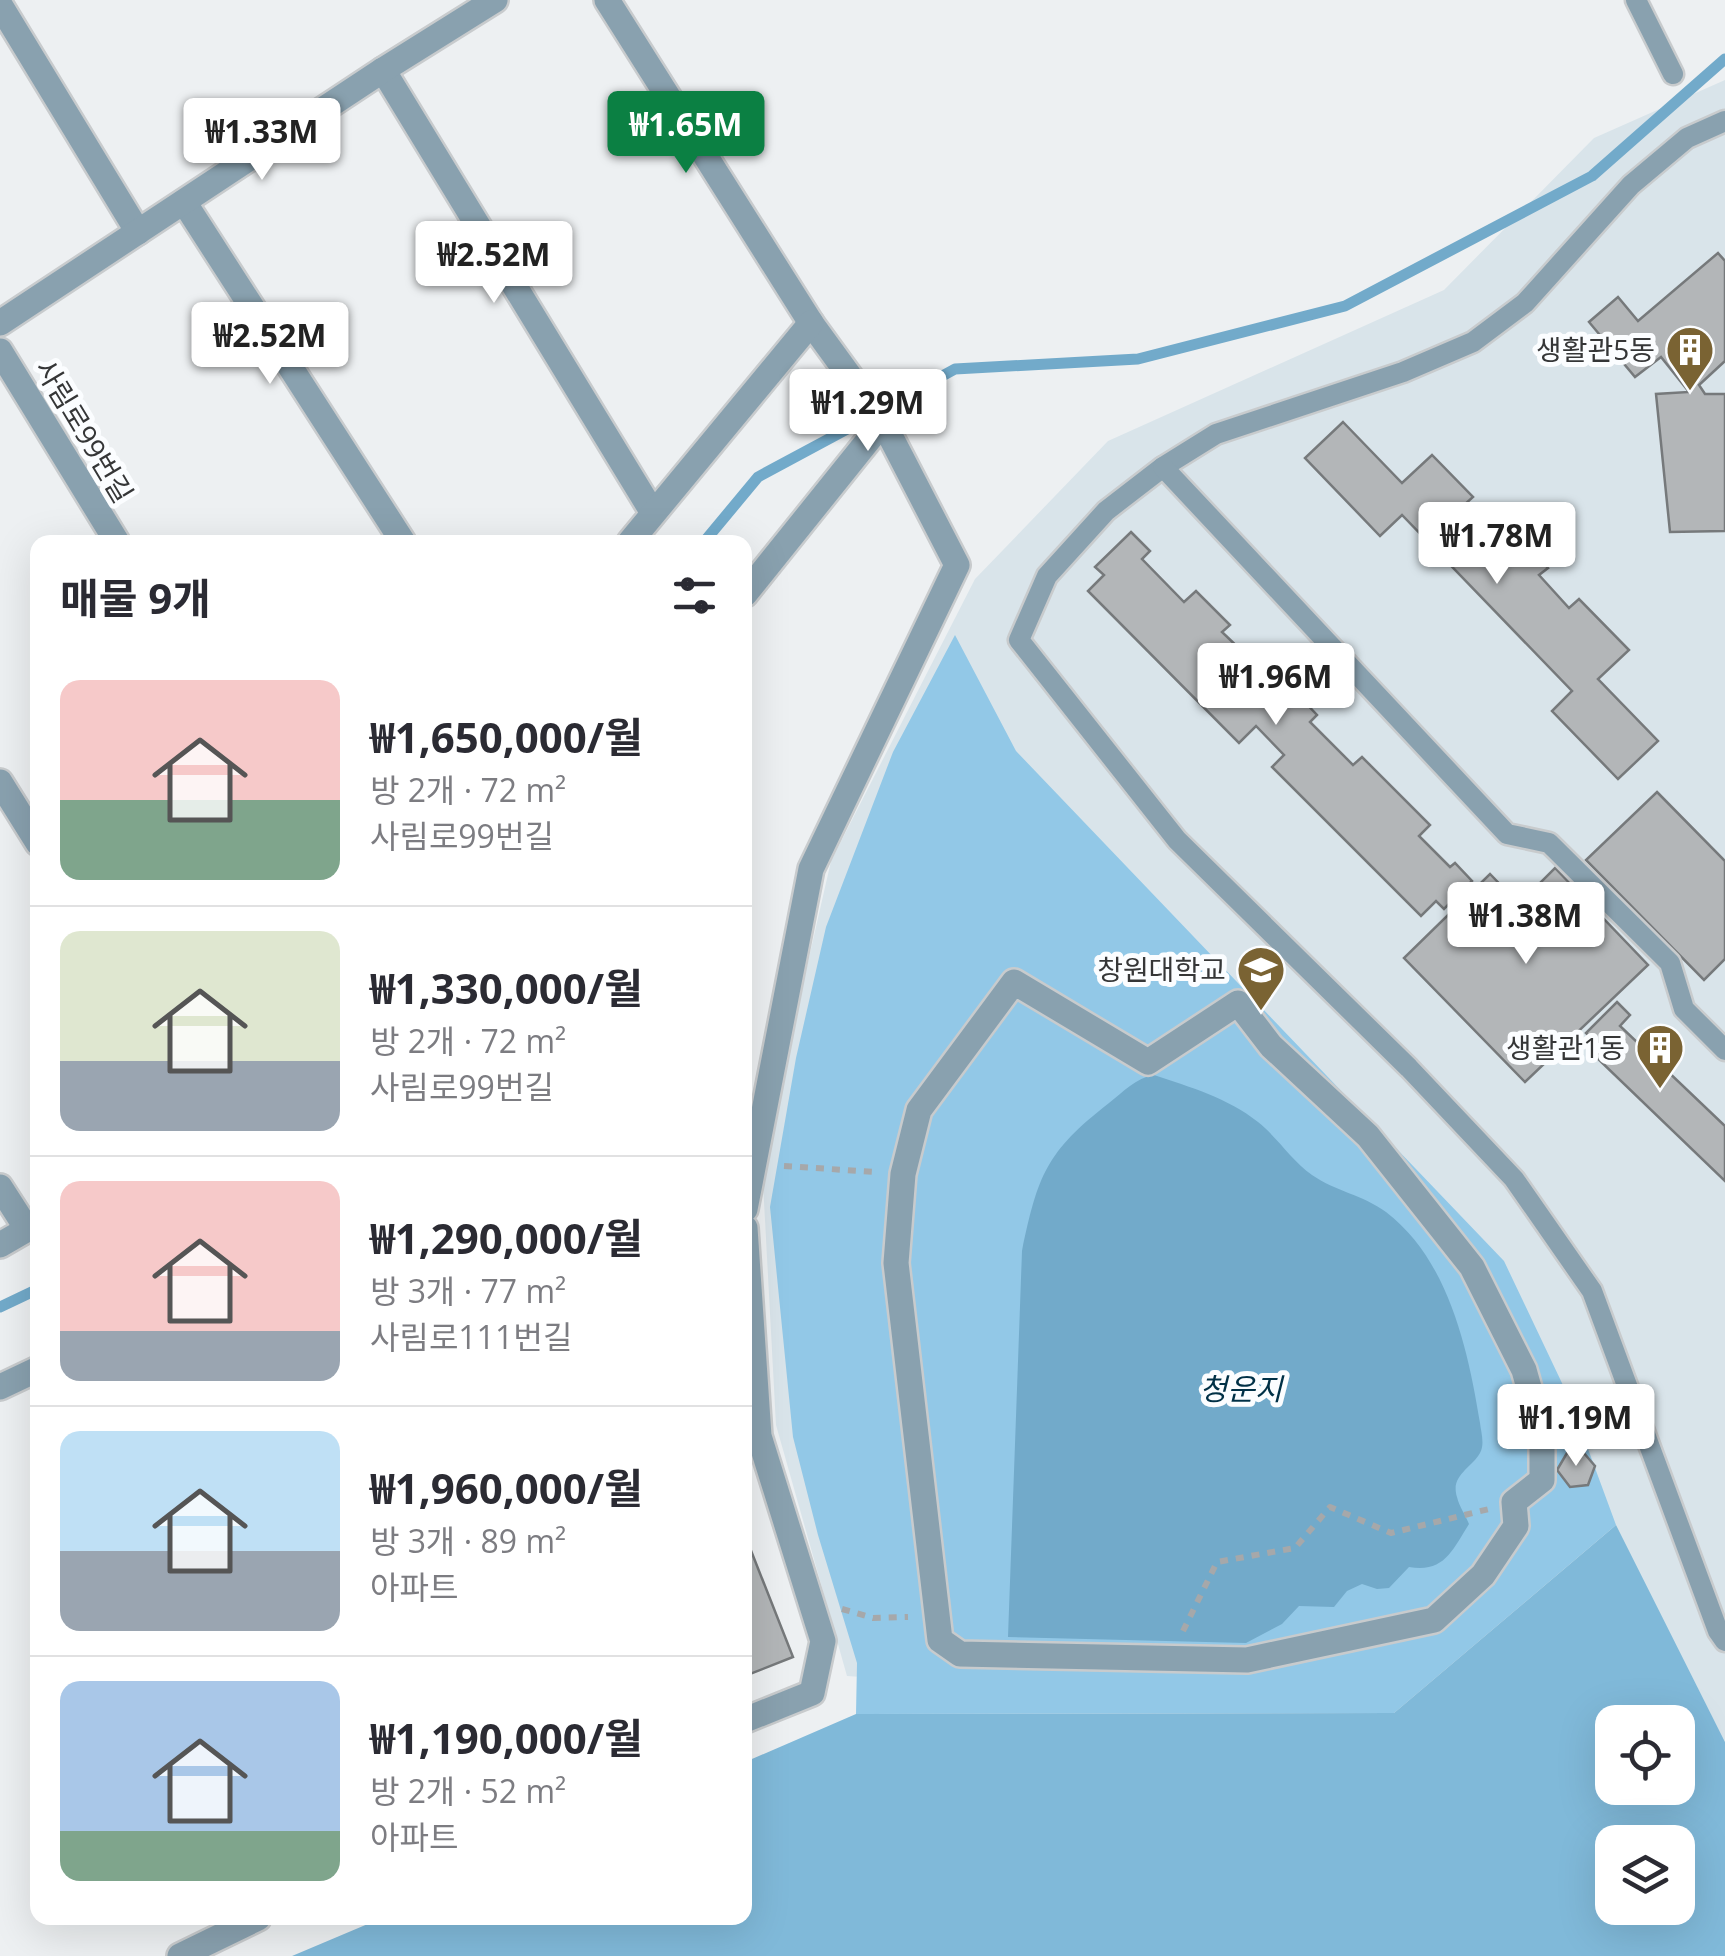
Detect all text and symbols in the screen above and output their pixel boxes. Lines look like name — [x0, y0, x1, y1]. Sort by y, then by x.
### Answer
pin: ₩1.65M — [605, 91, 767, 176]
pin: ₩1.33M — [181, 98, 343, 183]
text: ₩1.65M — [629, 102, 743, 145]
text: ₩1.33M — [205, 109, 319, 152]
pin: ₩2.52M — [413, 221, 575, 306]
text: ₩2.52M — [437, 232, 551, 275]
pin: ₩2.52M — [189, 302, 351, 387]
text: ₩2.52M — [213, 313, 327, 356]
building icon: 생활관5동 — [1664, 324, 1716, 392]
place label: 생활관5동 — [1536, 330, 1655, 368]
street label: 사림로99번길 — [27, 352, 143, 509]
pin: ₩1.29M — [787, 369, 949, 454]
text: ₩1.29M — [811, 380, 925, 423]
pin: ₩1.78M — [1416, 502, 1578, 587]
text: ₩1.78M — [1440, 513, 1554, 556]
icon: filters — [667, 568, 722, 623]
text: 매물 9개 — [60, 569, 211, 626]
pin: ₩1.96M — [1195, 643, 1357, 728]
text: ₩1.96M — [1219, 654, 1333, 697]
text: ₩1,650,000/월 — [370, 708, 643, 765]
icon: home — [140, 720, 260, 840]
text: 방 2개 · 72 m² — [370, 768, 566, 811]
text: 사림로99번길 — [370, 814, 554, 857]
pin: ₩1.38M — [1445, 882, 1607, 967]
text: ₩1.38M — [1469, 893, 1583, 936]
school or university icon: 창원대학교 — [1235, 944, 1287, 1012]
place label: 창원대학교 — [1097, 950, 1226, 988]
text: ₩1,330,000/월 — [370, 959, 643, 1016]
icon: home — [140, 971, 260, 1091]
text: 방 2개 · 72 m² — [370, 1019, 566, 1062]
building icon: 생활관1동 — [1634, 1022, 1686, 1090]
place label: 생활관1동 — [1506, 1028, 1625, 1066]
text: 사림로99번길 — [370, 1065, 554, 1108]
text: ₩1,290,000/월 — [370, 1209, 643, 1266]
icon: home — [140, 1221, 260, 1341]
text: 방 3개 · 77 m² — [370, 1269, 566, 1312]
text: 사림로111번길 — [370, 1315, 572, 1358]
water label: 청운지 — [1200, 1368, 1285, 1409]
pin: ₩1.19M — [1495, 1384, 1657, 1469]
text: ₩1.19M — [1519, 1395, 1633, 1438]
text: ₩1,960,000/월 — [370, 1459, 643, 1516]
icon: home — [140, 1471, 260, 1591]
text: 방 3개 · 89 m² — [370, 1519, 566, 1562]
text: 아파트 — [370, 1565, 458, 1608]
map controls — [1595, 1705, 1695, 1925]
button: locate — [1595, 1705, 1695, 1805]
text: ₩1,190,000/월 — [370, 1709, 643, 1766]
icon: home — [140, 1721, 260, 1841]
text: 방 2개 · 52 m² — [370, 1769, 566, 1812]
text: 아파트 — [370, 1815, 458, 1858]
button: layers — [1595, 1825, 1695, 1925]

